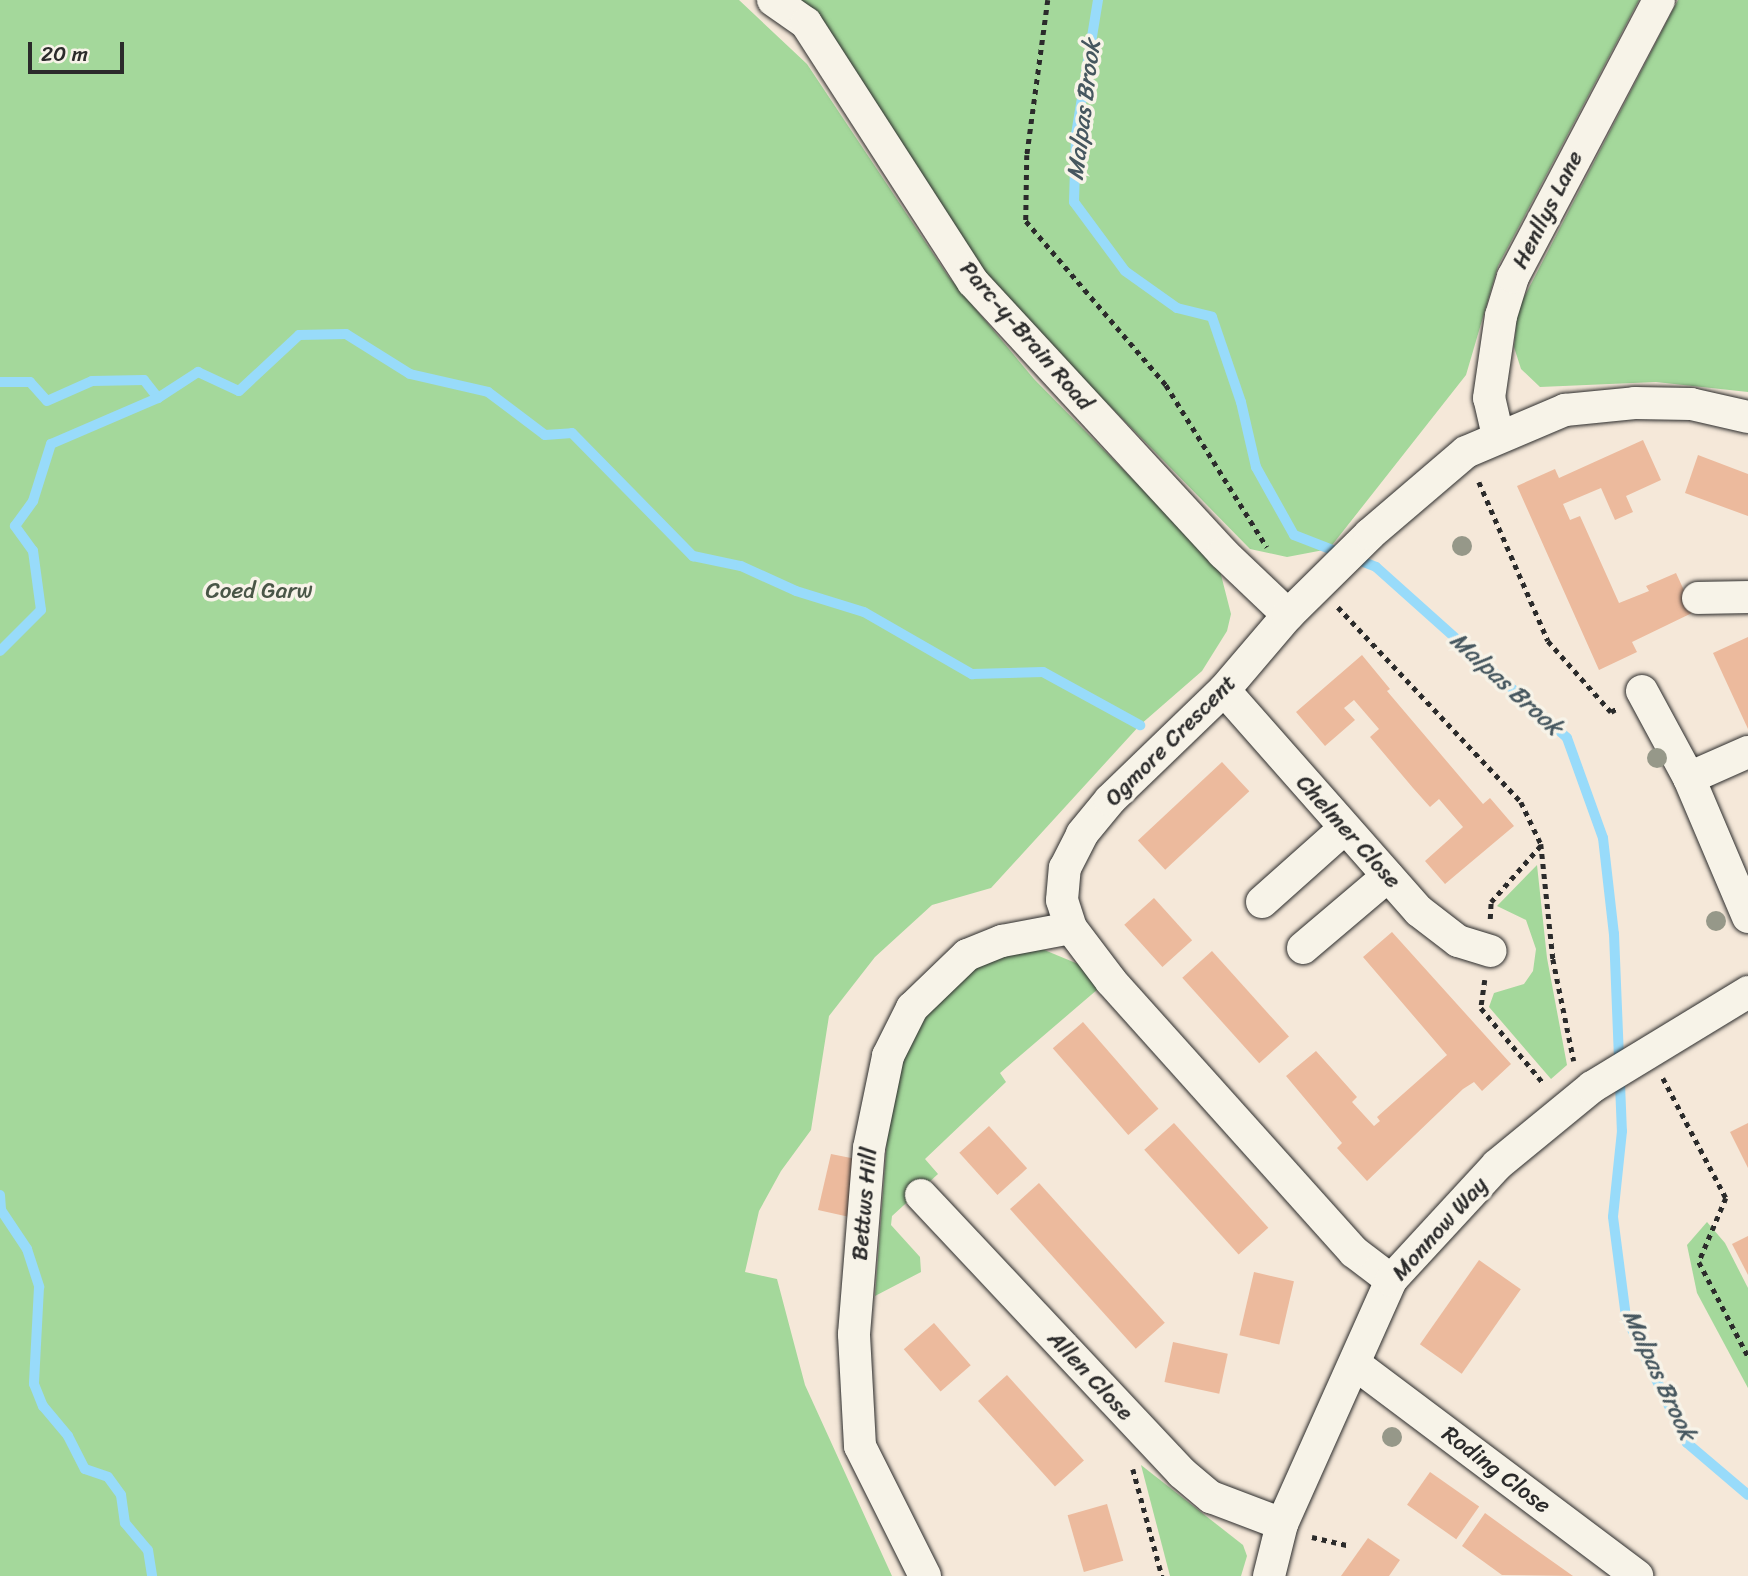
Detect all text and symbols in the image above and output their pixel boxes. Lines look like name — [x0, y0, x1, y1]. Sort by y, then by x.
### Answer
scale bar — [32, 28, 128, 72]
text: 20 m — [41, 35, 88, 73]
water label: Malpas Brook — [1061, 38, 1107, 182]
street label: Henllys Lane — [1507, 146, 1589, 274]
street label: Parc-y-Brain Road — [954, 256, 1098, 416]
park label: Coed Garw — [205, 577, 313, 605]
water label: Malpas Brook — [1444, 626, 1568, 742]
street label: Ogmore Crescent — [1099, 669, 1243, 813]
street label: Chelmer Close — [1289, 769, 1407, 895]
street label: Bettws Hill — [846, 1146, 884, 1262]
street label: Monnow Way — [1386, 1171, 1494, 1287]
water label: Malpas Brook — [1616, 1305, 1702, 1445]
street label: Allen Close — [1041, 1325, 1139, 1427]
street label: Roding Close — [1436, 1420, 1556, 1520]

